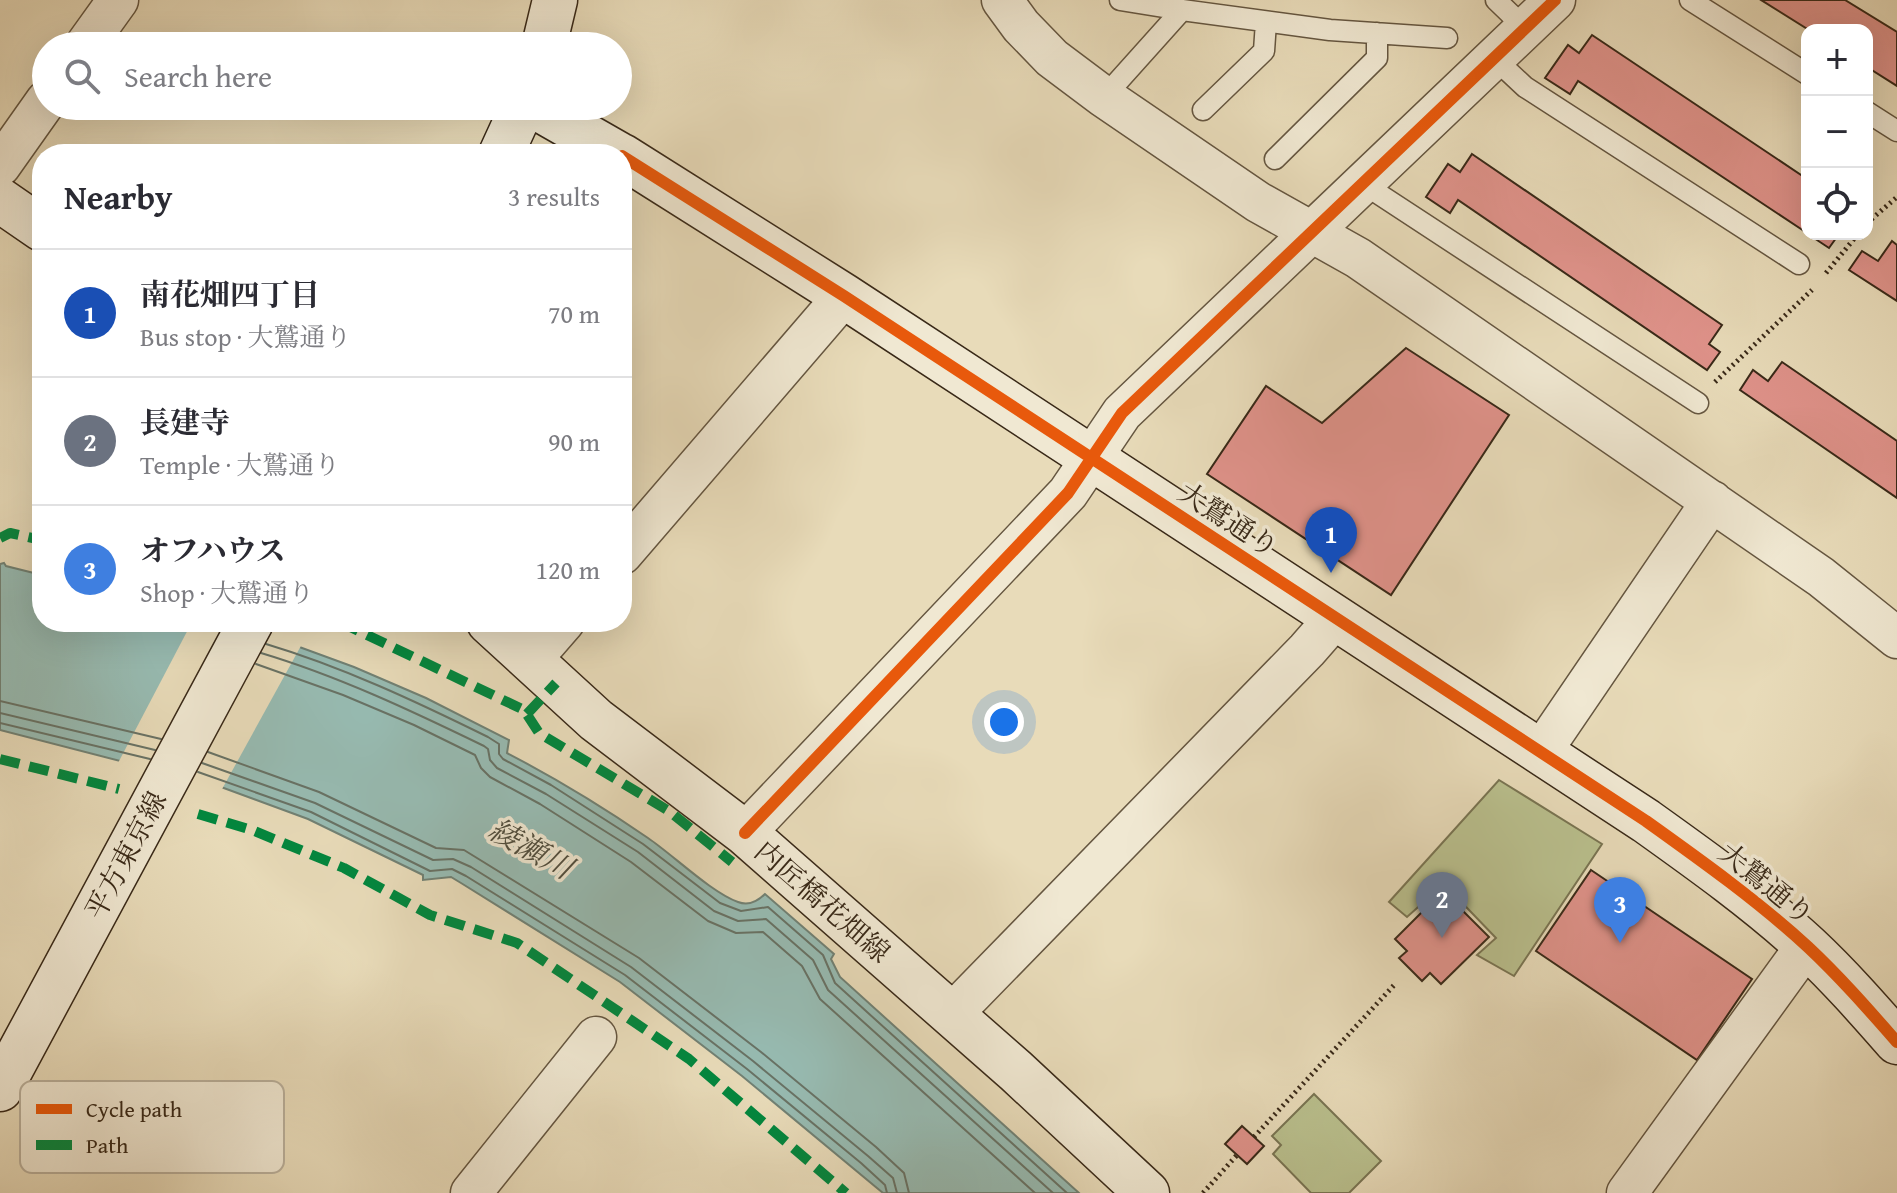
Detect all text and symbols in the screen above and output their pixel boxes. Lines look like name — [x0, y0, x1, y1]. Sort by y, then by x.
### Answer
map controls — [1801, 24, 1873, 240]
button: + — [1801, 24, 1873, 96]
search box — [32, 32, 632, 120]
icon: search — [60, 54, 104, 98]
text: Search here — [124, 54, 272, 98]
button: − — [1801, 96, 1873, 168]
button: locate — [1801, 168, 1873, 240]
text: Nearby — [64, 172, 173, 221]
text: 3 results — [508, 177, 600, 216]
text: 南花畑四丁目 — [140, 272, 320, 316]
text: 1 — [83, 294, 97, 333]
text: 70 m — [548, 294, 600, 333]
text: Bus stop · 大鷲通り — [140, 317, 351, 356]
text: 長建寺 — [140, 400, 230, 444]
text: 2 — [83, 422, 97, 461]
text: 90 m — [548, 422, 600, 461]
text: Temple · 大鷲通り — [140, 445, 340, 484]
street label: 大鷲通り — [1171, 471, 1287, 567]
pin: 1 — [1305, 507, 1357, 573]
text: オフハウス — [140, 528, 286, 572]
text: 3 — [83, 550, 97, 589]
text: 120 m — [535, 550, 600, 589]
text: Shop · 大鷲通り — [140, 573, 314, 612]
your location — [984, 702, 1024, 742]
street label: 平方東京線 — [74, 784, 176, 926]
water label: 綾瀬川 — [481, 807, 584, 891]
street label: 内匠橋花畑線 — [746, 830, 900, 972]
street label: 大鷲通り — [1711, 832, 1823, 934]
pin: 2 — [1416, 872, 1468, 938]
pin: 3 — [1594, 877, 1646, 943]
legend — [20, 1081, 284, 1173]
text: Cycle path — [86, 1093, 183, 1125]
text: Path — [86, 1129, 129, 1161]

